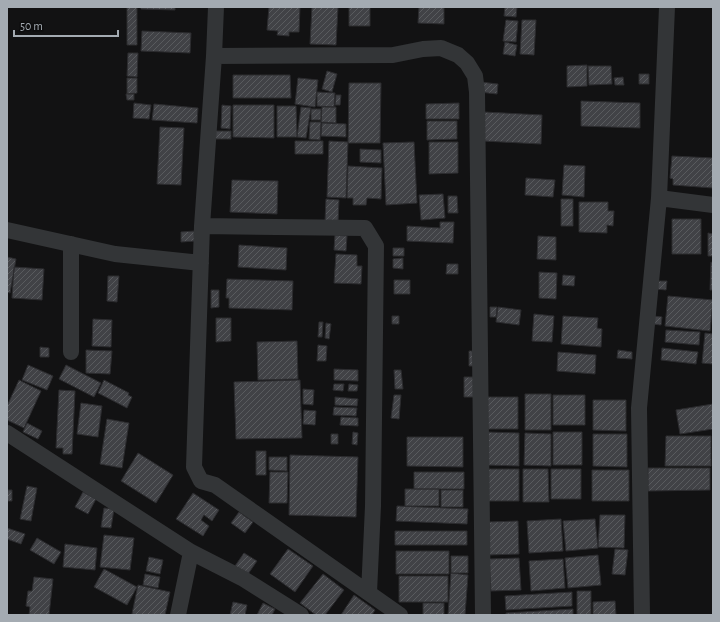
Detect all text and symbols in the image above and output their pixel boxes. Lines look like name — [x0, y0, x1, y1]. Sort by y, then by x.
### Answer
scale bar — [14, 12, 118, 38]
text: 50 m — [20, 20, 43, 32]

